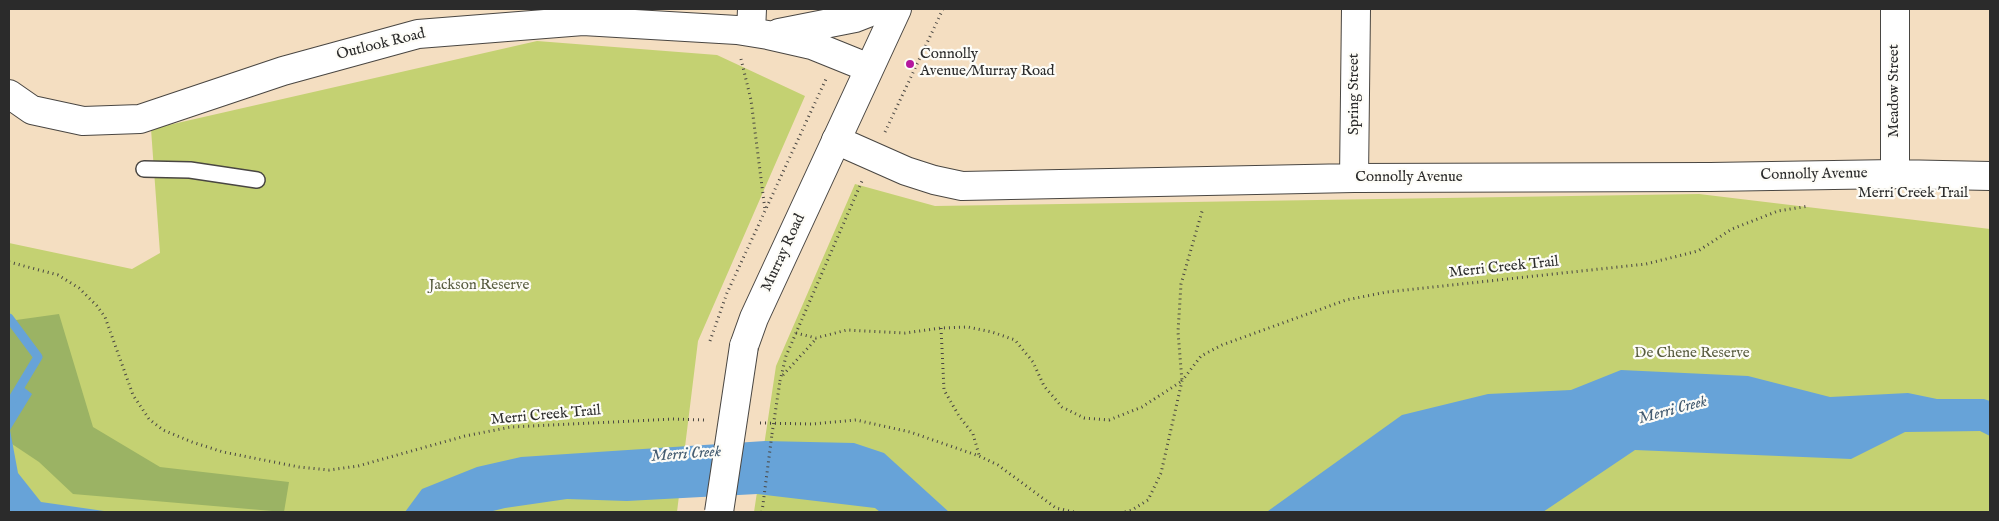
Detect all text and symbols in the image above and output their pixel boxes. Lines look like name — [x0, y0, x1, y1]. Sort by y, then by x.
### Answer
street label: Outlook Road — [335, 25, 427, 65]
street label: Meadow Street — [1886, 44, 1904, 138]
place label: Connolly Avenue/Murray Road — [920, 46, 1055, 81]
street label: Spring Street — [1346, 53, 1364, 135]
marker: Connolly Avenue/Murray Road — [904, 58, 916, 70]
street label: Connolly Avenue — [1760, 165, 1868, 185]
street label: Connolly Avenue — [1355, 169, 1463, 187]
street label: Merri Creek Trail — [1858, 185, 1968, 203]
street label: Murray Road — [758, 211, 810, 295]
street label: Merri Creek Trail — [1448, 253, 1560, 283]
park label: Jackson Reserve — [429, 277, 529, 295]
park label: De Chene Reserve — [1634, 345, 1750, 363]
water label: Merri Creek — [1637, 393, 1709, 429]
street label: Merri Creek Trail — [490, 402, 602, 430]
water label: Merri Creek — [650, 443, 722, 467]

